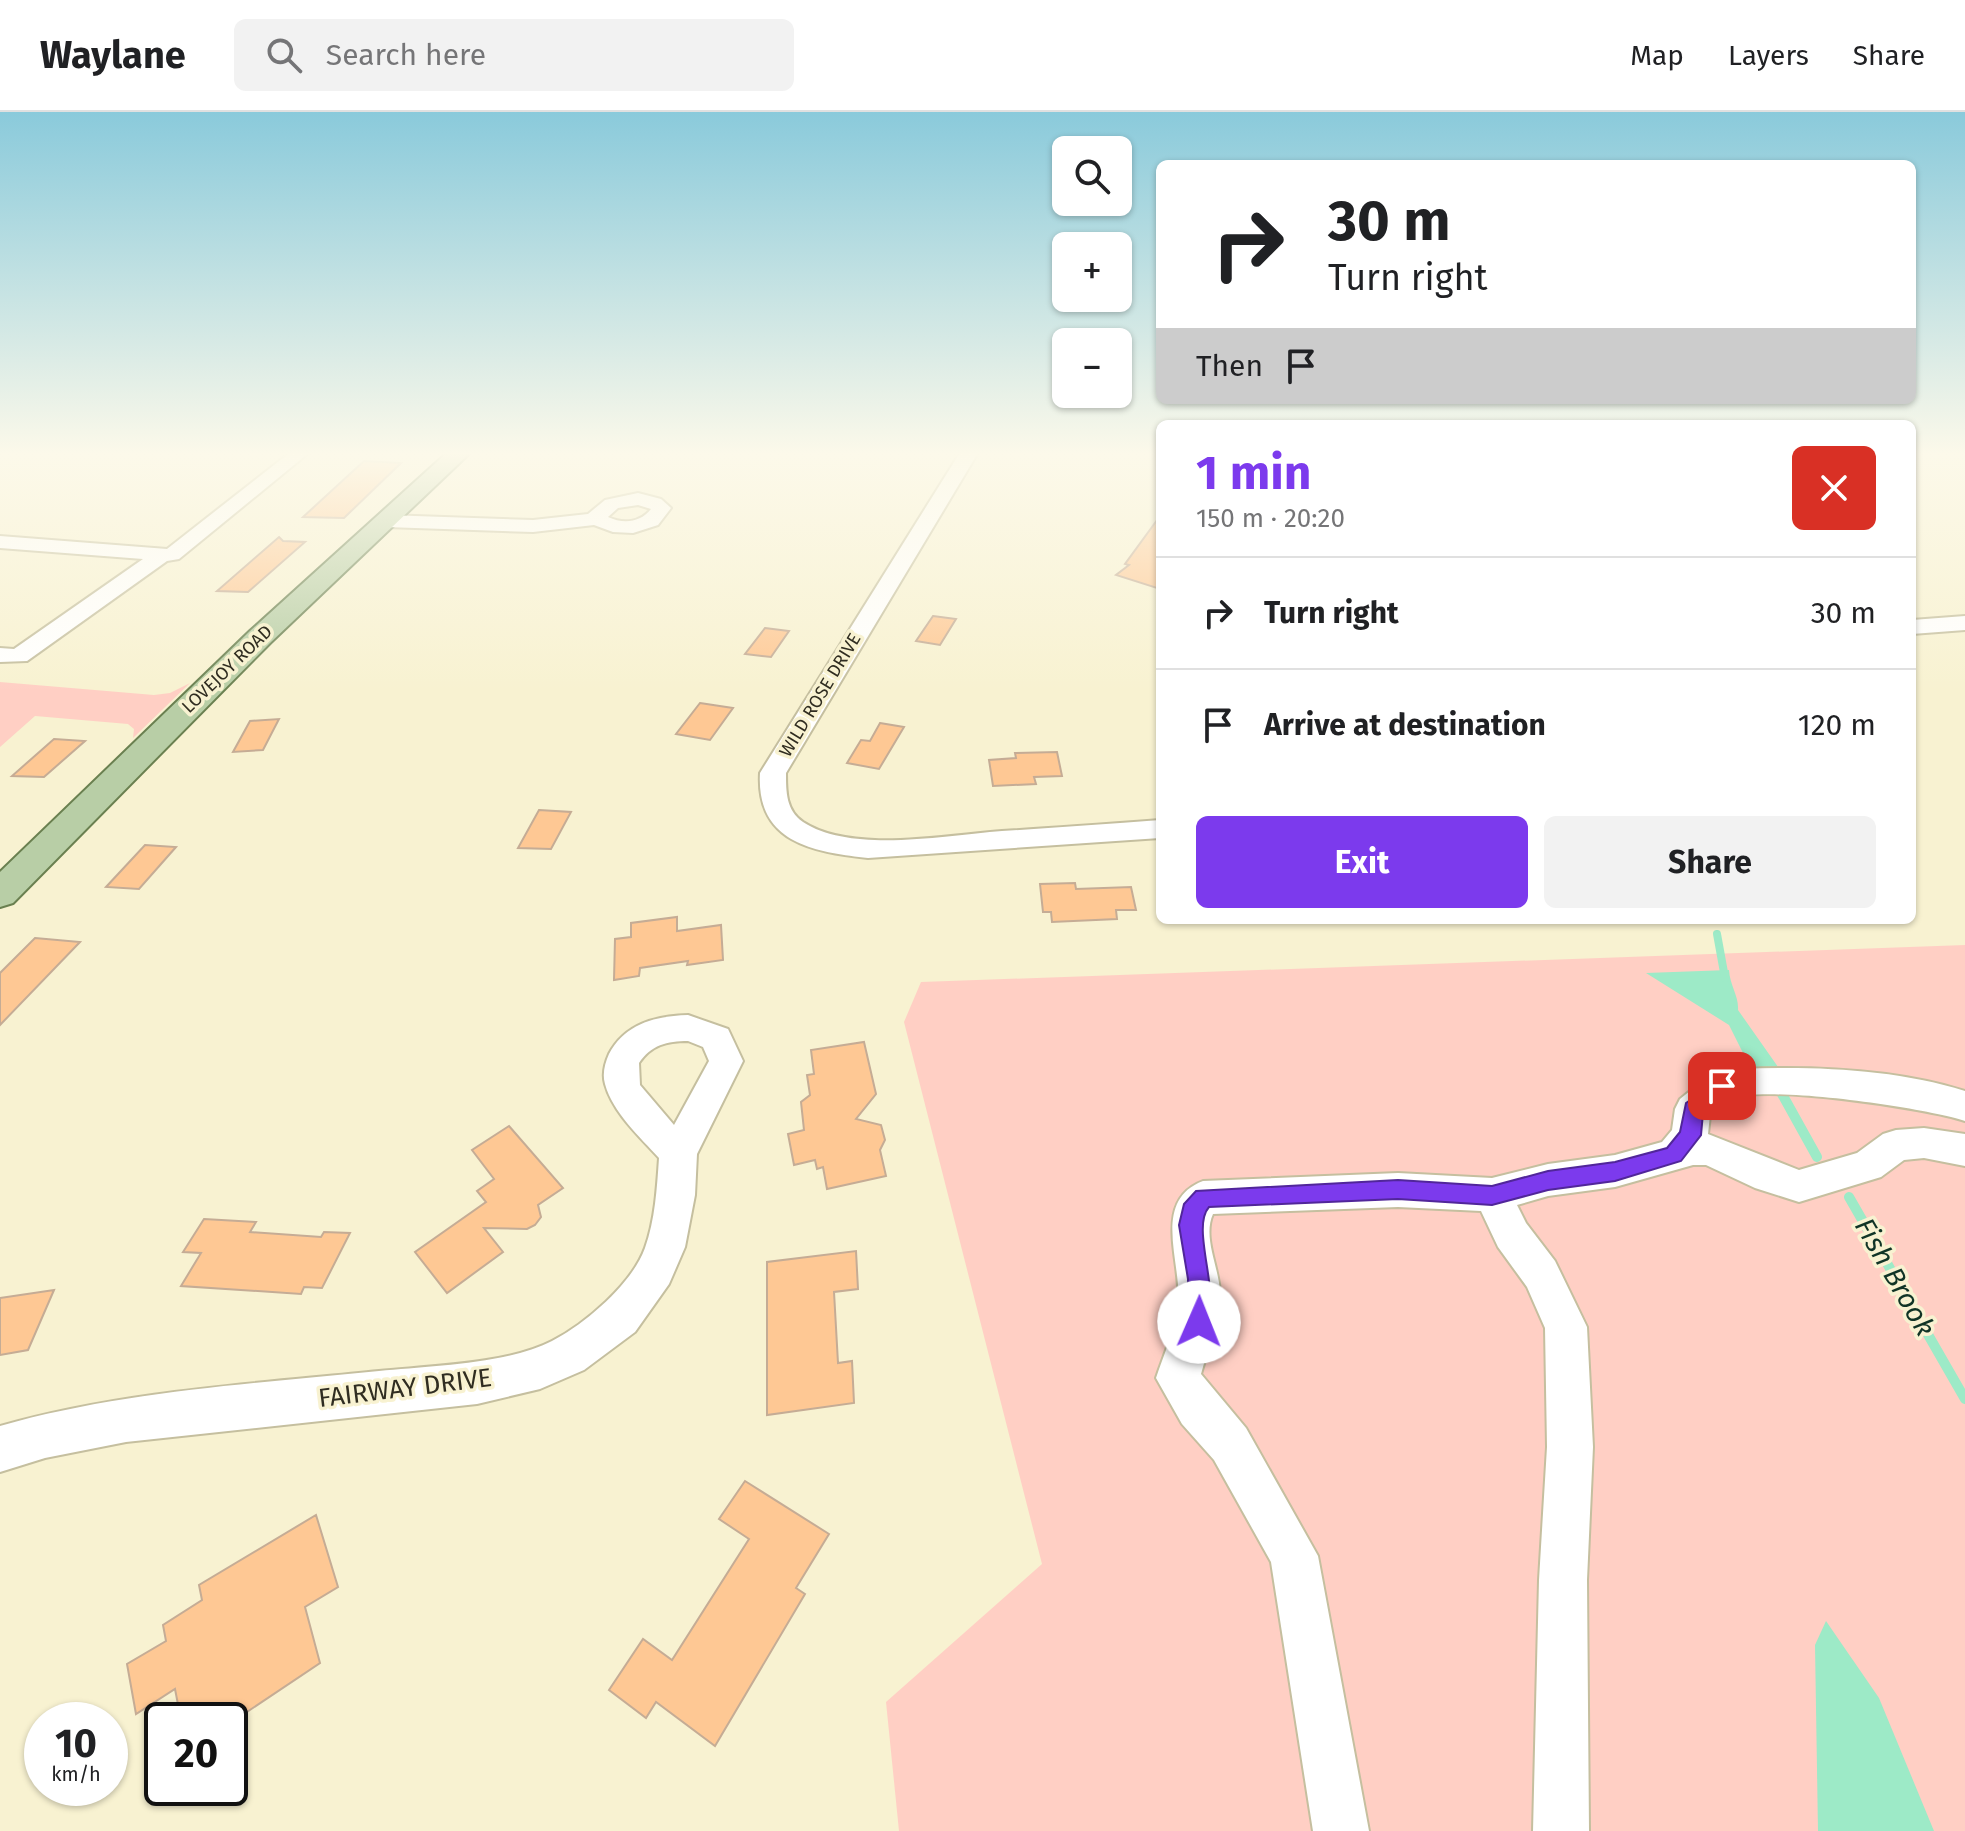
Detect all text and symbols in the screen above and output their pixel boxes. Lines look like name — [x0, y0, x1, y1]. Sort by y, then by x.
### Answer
search box — [234, 19, 794, 91]
text: Waylane — [40, 32, 186, 78]
icon: search — [262, 33, 306, 77]
text: Search here — [326, 37, 486, 73]
text: Map — [1630, 39, 1684, 72]
text: Layers — [1728, 39, 1809, 72]
text: Share — [1853, 39, 1925, 72]
map controls — [1052, 136, 1132, 408]
button: search — [1052, 136, 1132, 216]
text: 30 m — [1328, 188, 1450, 255]
icon: right — [1196, 192, 1300, 296]
button: + — [1052, 232, 1132, 312]
text: Turn right — [1328, 256, 1488, 300]
button: − — [1052, 328, 1132, 408]
icon: arrive — [1279, 344, 1323, 388]
text: Then — [1196, 348, 1263, 384]
text: 1 min — [1196, 444, 1311, 502]
button: close — [1792, 446, 1876, 530]
text: 150 m · 20:20 — [1196, 503, 1345, 534]
icon: right — [1196, 591, 1240, 635]
text: Turn right — [1264, 595, 1399, 631]
text: 30 m — [1811, 595, 1876, 631]
street label: LOVEJOY ROAD — [177, 620, 277, 718]
street label: WILD ROSE DRIVE — [774, 629, 866, 761]
icon: arrive — [1196, 703, 1240, 747]
text: Arrive at destination — [1264, 707, 1546, 743]
text: 120 m — [1798, 707, 1876, 743]
button: Exit — [1196, 816, 1528, 908]
button: Share — [1544, 816, 1876, 908]
pin — [1688, 1052, 1756, 1120]
icon: arrive — [1700, 1064, 1744, 1108]
water label: Fish Brook — [1848, 1212, 1942, 1342]
position arrow — [1157, 1280, 1241, 1364]
street label: FAIRWAY DRIVE — [316, 1362, 494, 1414]
speed limit sign: 20 — [144, 1702, 248, 1806]
text: 10 — [55, 1720, 97, 1768]
text: km/h — [51, 1762, 101, 1786]

